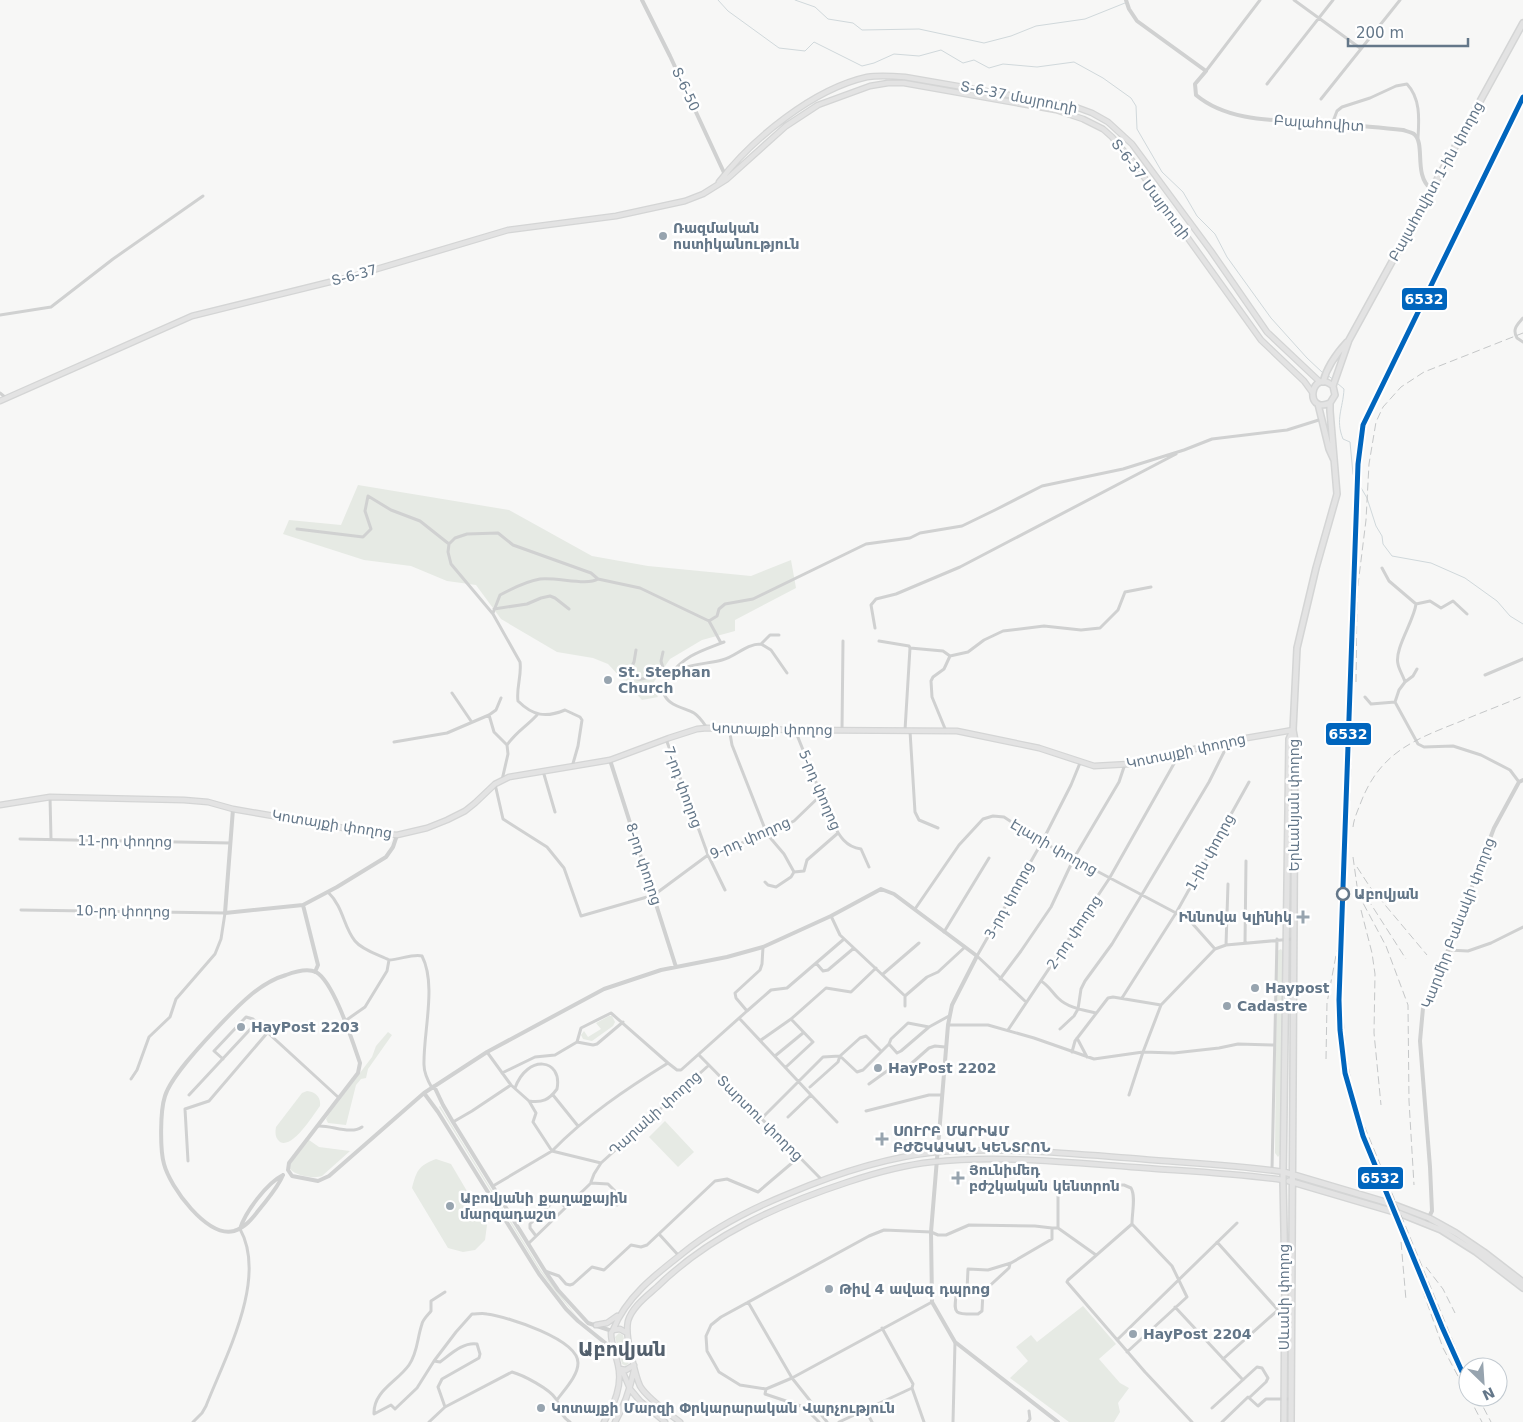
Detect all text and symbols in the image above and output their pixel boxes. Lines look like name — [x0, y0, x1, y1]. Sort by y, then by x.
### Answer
scale bar — [1348, 15, 1468, 47]
text: 200 m — [1356, 24, 1404, 42]
street label: Տ-6-50 — [669, 64, 703, 114]
street label: Տ-6-37 մայրուղի — [959, 78, 1079, 116]
street label: Բալահովիտ 1-ին փողոց — [1385, 98, 1487, 264]
street label: Բալահովիտ — [1273, 112, 1365, 134]
street label: Տ-6-37 Մայրուղի — [1108, 136, 1194, 242]
place label: Ռազմական ոստիկանություն — [673, 220, 800, 252]
marker: Ռազմական ոստիկանություն — [657, 230, 669, 242]
street label: Տ-6-37 — [329, 261, 379, 289]
line badge: 6532 — [1401, 287, 1448, 311]
text: 6532 — [1405, 291, 1443, 307]
place label: St. Stephan Church — [618, 664, 711, 696]
marker: St. Stephan Church — [602, 674, 614, 686]
street label: Կոտայքի փողոց — [711, 720, 833, 738]
line badge: 6532 — [1325, 722, 1372, 746]
text: 6532 — [1329, 726, 1367, 742]
street label: Կոտայքի փողոց — [1125, 731, 1247, 771]
street label: Երևանյան փողոց — [1286, 739, 1302, 871]
street label: 7-րդ փողոց — [661, 744, 705, 830]
street label: 5-րդ փողոց — [796, 747, 844, 833]
street label: Կոտայքի փողոց — [271, 807, 393, 841]
street label: 1-ին փողոց — [1182, 811, 1238, 893]
street label: 9-րդ փողոց — [707, 814, 793, 862]
street label: Էլարի փողոց — [1008, 816, 1100, 878]
street label: 8-րդ փողոց — [623, 821, 665, 907]
street label: 11-րդ փողոց — [78, 832, 172, 850]
street label: Կարմիր Բանակի փողոց — [1418, 835, 1498, 1011]
street label: 3-րդ փողոց — [981, 859, 1037, 941]
place label: Աբովյան — [1354, 886, 1419, 902]
marker: Աբովյան — [1336, 887, 1350, 901]
street label: 2-րդ փողոց — [1043, 892, 1105, 972]
street label: 10-րդ փողոց — [76, 902, 170, 920]
place label: Իննովա Կլինիկ — [1178, 909, 1292, 925]
marker: Իննովա Կլինիկ — [1296, 910, 1310, 924]
place label: Haypost — [1265, 980, 1330, 996]
marker: Haypost — [1249, 982, 1261, 994]
place label: Cadastre — [1237, 998, 1308, 1014]
marker: Cadastre — [1221, 1000, 1233, 1012]
place label: HayPost 2203 — [251, 1019, 360, 1035]
marker: HayPost 2203 — [235, 1021, 247, 1033]
place label: HayPost 2202 — [888, 1060, 997, 1076]
marker: HayPost 2202 — [872, 1062, 884, 1074]
street label: Դարանի փողոց — [606, 1068, 704, 1158]
street label: Տարտու փողոց — [714, 1072, 806, 1164]
place label: ՍՈՒՐԲ ՄԱՐԻԱՄ ԲԺՇԿԱԿԱՆ ԿԵՆՏՐՈՆ — [893, 1123, 1050, 1155]
marker: ՍՈՒՐԲ ՄԱՐԻԱՄ ԲԺՇԿԱԿԱՆ ԿԵՆՏՐՈՆ — [875, 1132, 889, 1146]
place label: Յունիմեդ բժշկական կենտրոն — [969, 1162, 1120, 1194]
line badge: 6532 — [1357, 1166, 1404, 1190]
text: 6532 — [1361, 1170, 1399, 1186]
marker: Յունիմեդ բժշկական կենտրոն — [951, 1171, 965, 1185]
place label: Աբովյանի քաղաքային մարզադաշտ — [460, 1190, 628, 1222]
marker: Աբովյանի քաղաքային մարզադաշտ — [444, 1200, 456, 1212]
street label: Սևանի փողոց — [1276, 1244, 1292, 1350]
place label: Թիվ 4 ավագ դպրոց — [839, 1281, 989, 1297]
marker: Թիվ 4 ավագ դպրոց — [823, 1283, 835, 1295]
place label: HayPost 2204 — [1143, 1326, 1252, 1342]
marker: HayPost 2204 — [1127, 1328, 1139, 1340]
district label: Աբովյան — [578, 1338, 666, 1360]
north arrow — [1458, 1357, 1508, 1407]
text: N — [1480, 1384, 1497, 1404]
place label: Կոտայքի Մարզի Փրկարարական Վարչություն — [551, 1400, 895, 1416]
marker: Կոտայքի Մարզի Փրկարարական Վարչություն — [535, 1402, 547, 1414]

